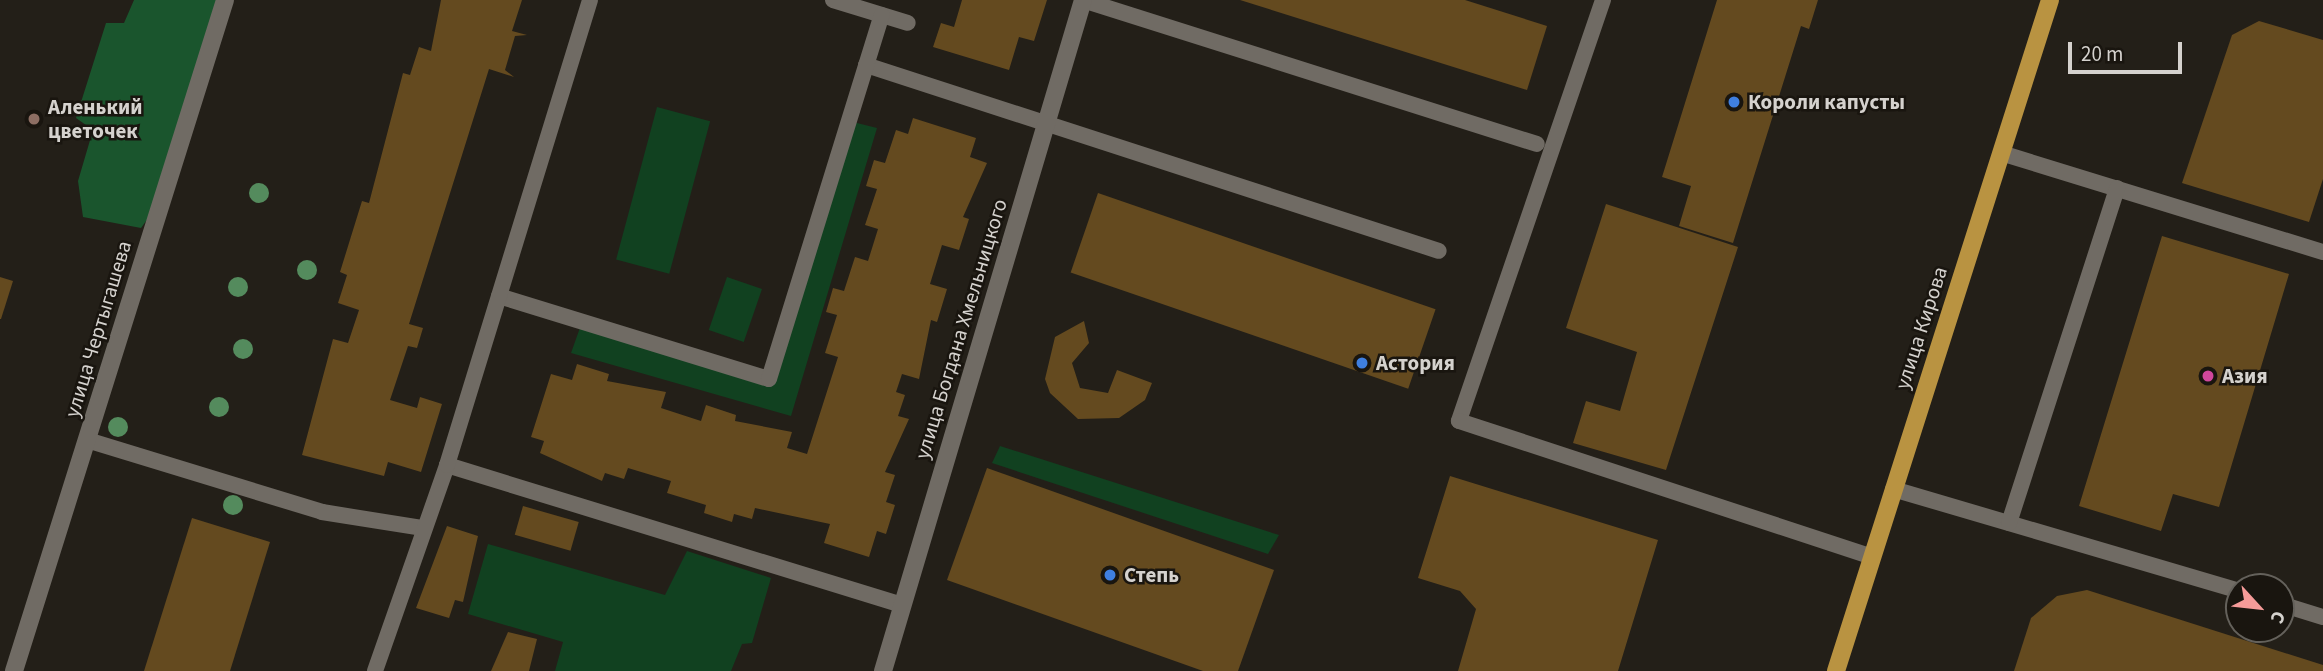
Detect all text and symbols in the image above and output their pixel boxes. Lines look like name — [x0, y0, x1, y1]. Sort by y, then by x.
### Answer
scale bar — [2071, 28, 2185, 72]
text: 20 m — [2081, 39, 2123, 69]
place label: Короли капусты — [1748, 89, 1905, 115]
place label: Аленький цветочек — [48, 94, 142, 144]
marker: Короли капусты — [1726, 94, 1742, 110]
marker: Аленький цветочек — [26, 111, 42, 127]
street label: улица Богдана Хмельницкого — [909, 196, 1013, 462]
street label: улица Чертыгашева — [59, 238, 137, 420]
street label: улица Кирова — [1889, 263, 1953, 393]
place label: Астория — [1376, 350, 1455, 376]
marker: Астория — [1354, 355, 1370, 371]
place label: Азия — [2222, 363, 2268, 389]
marker: Азия — [2200, 368, 2216, 384]
place label: Степь — [1124, 562, 1179, 588]
marker: Степь — [1102, 567, 1118, 583]
north arrow — [2225, 573, 2295, 643]
text: С — [2263, 606, 2292, 628]

